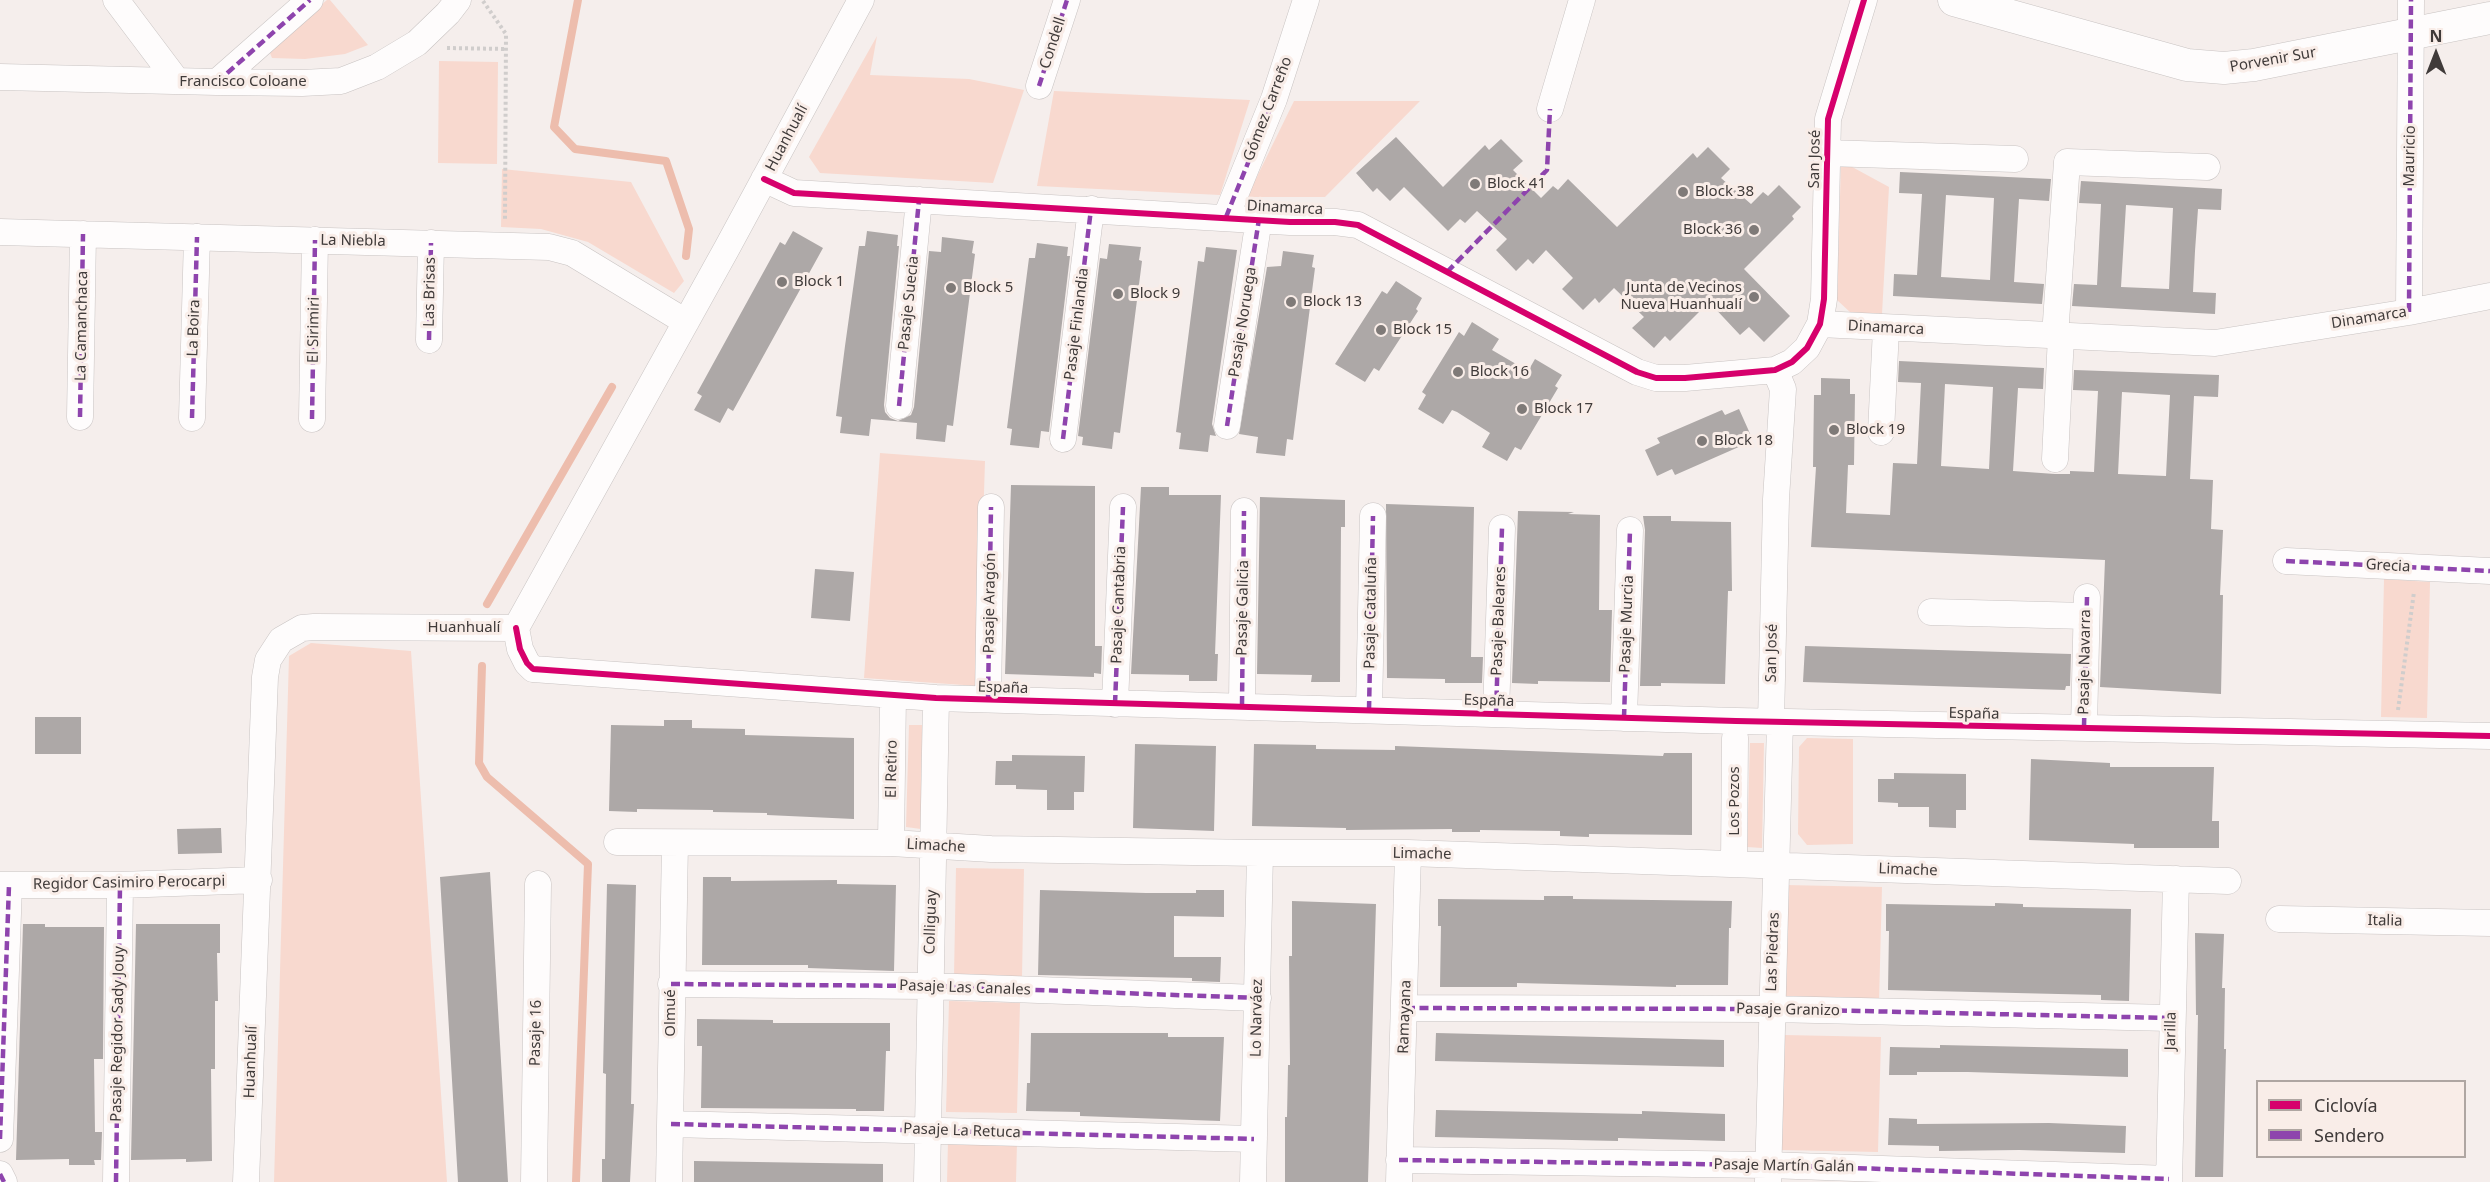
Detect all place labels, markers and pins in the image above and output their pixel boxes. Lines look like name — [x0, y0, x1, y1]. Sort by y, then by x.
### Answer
place label: Block 41 — [1487, 175, 1546, 193]
marker: Block 41 — [1468, 177, 1482, 191]
place label: Block 38 — [1695, 183, 1754, 201]
marker: Block 38 — [1676, 185, 1690, 199]
place label: Block 36 — [1683, 221, 1742, 239]
marker: Block 36 — [1747, 223, 1761, 237]
place label: Block 1 — [794, 273, 844, 291]
marker: Block 1 — [775, 275, 789, 289]
place label: Block 5 — [963, 279, 1013, 297]
place label: Junta de Vecinos Nueva Huanhualí — [1620, 279, 1742, 314]
marker: Block 5 — [944, 281, 958, 295]
place label: Block 9 — [1130, 285, 1180, 303]
marker: Block 9 — [1111, 287, 1125, 301]
marker: Junta de Vecinos Nueva Huanhualí — [1747, 290, 1761, 304]
place label: Block 13 — [1303, 293, 1362, 311]
marker: Block 13 — [1284, 295, 1298, 309]
place label: Block 15 — [1393, 321, 1452, 339]
marker: Block 15 — [1374, 323, 1388, 337]
place label: Block 16 — [1470, 363, 1529, 381]
marker: Block 16 — [1451, 365, 1465, 379]
place label: Block 17 — [1534, 400, 1593, 418]
marker: Block 17 — [1515, 402, 1529, 416]
place label: Block 19 — [1846, 421, 1905, 439]
marker: Block 19 — [1827, 423, 1841, 437]
place label: Block 18 — [1714, 432, 1773, 450]
marker: Block 18 — [1695, 434, 1709, 448]

